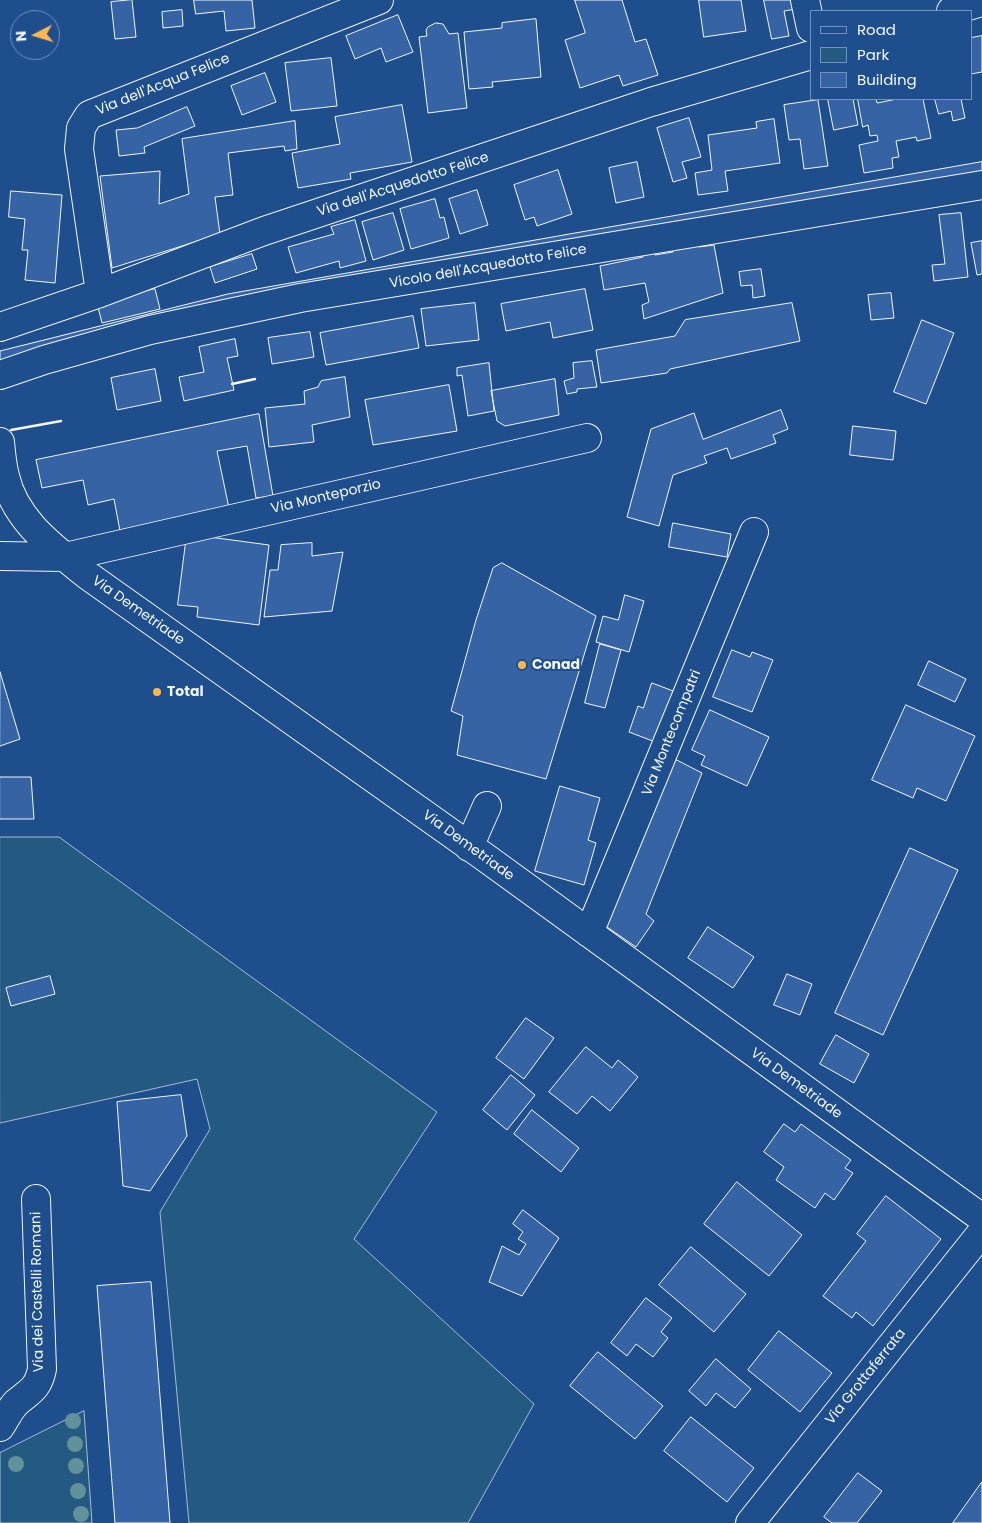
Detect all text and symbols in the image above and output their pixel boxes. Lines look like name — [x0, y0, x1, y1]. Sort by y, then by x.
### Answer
north arrow — [10, 10, 60, 60]
legend — [810, 10, 972, 100]
text: Road — [857, 19, 896, 40]
text: N — [11, 30, 31, 42]
text: Park — [857, 44, 889, 65]
street label: Via dell'Acqua Felice — [94, 50, 232, 120]
text: Building — [857, 69, 917, 90]
street label: Via dell'Acquedotto Felice — [315, 149, 491, 221]
street label: Vicolo dell'Acquedotto Felice — [388, 241, 588, 293]
street label: Via Monteporzio — [269, 476, 383, 518]
street label: Via Demetriade — [88, 573, 188, 649]
place label: Conad — [532, 657, 580, 673]
marker: Conad — [516, 659, 528, 671]
street label: Via Montecompatri — [639, 668, 705, 798]
place label: Total — [167, 684, 204, 700]
marker: Total — [151, 686, 163, 698]
street label: Via Demetriade — [419, 807, 517, 885]
street label: Via Demetriade — [747, 1045, 845, 1123]
street label: Via dei Castelli Romani — [28, 1212, 48, 1372]
street label: Via Grottaferrata — [822, 1326, 910, 1428]

